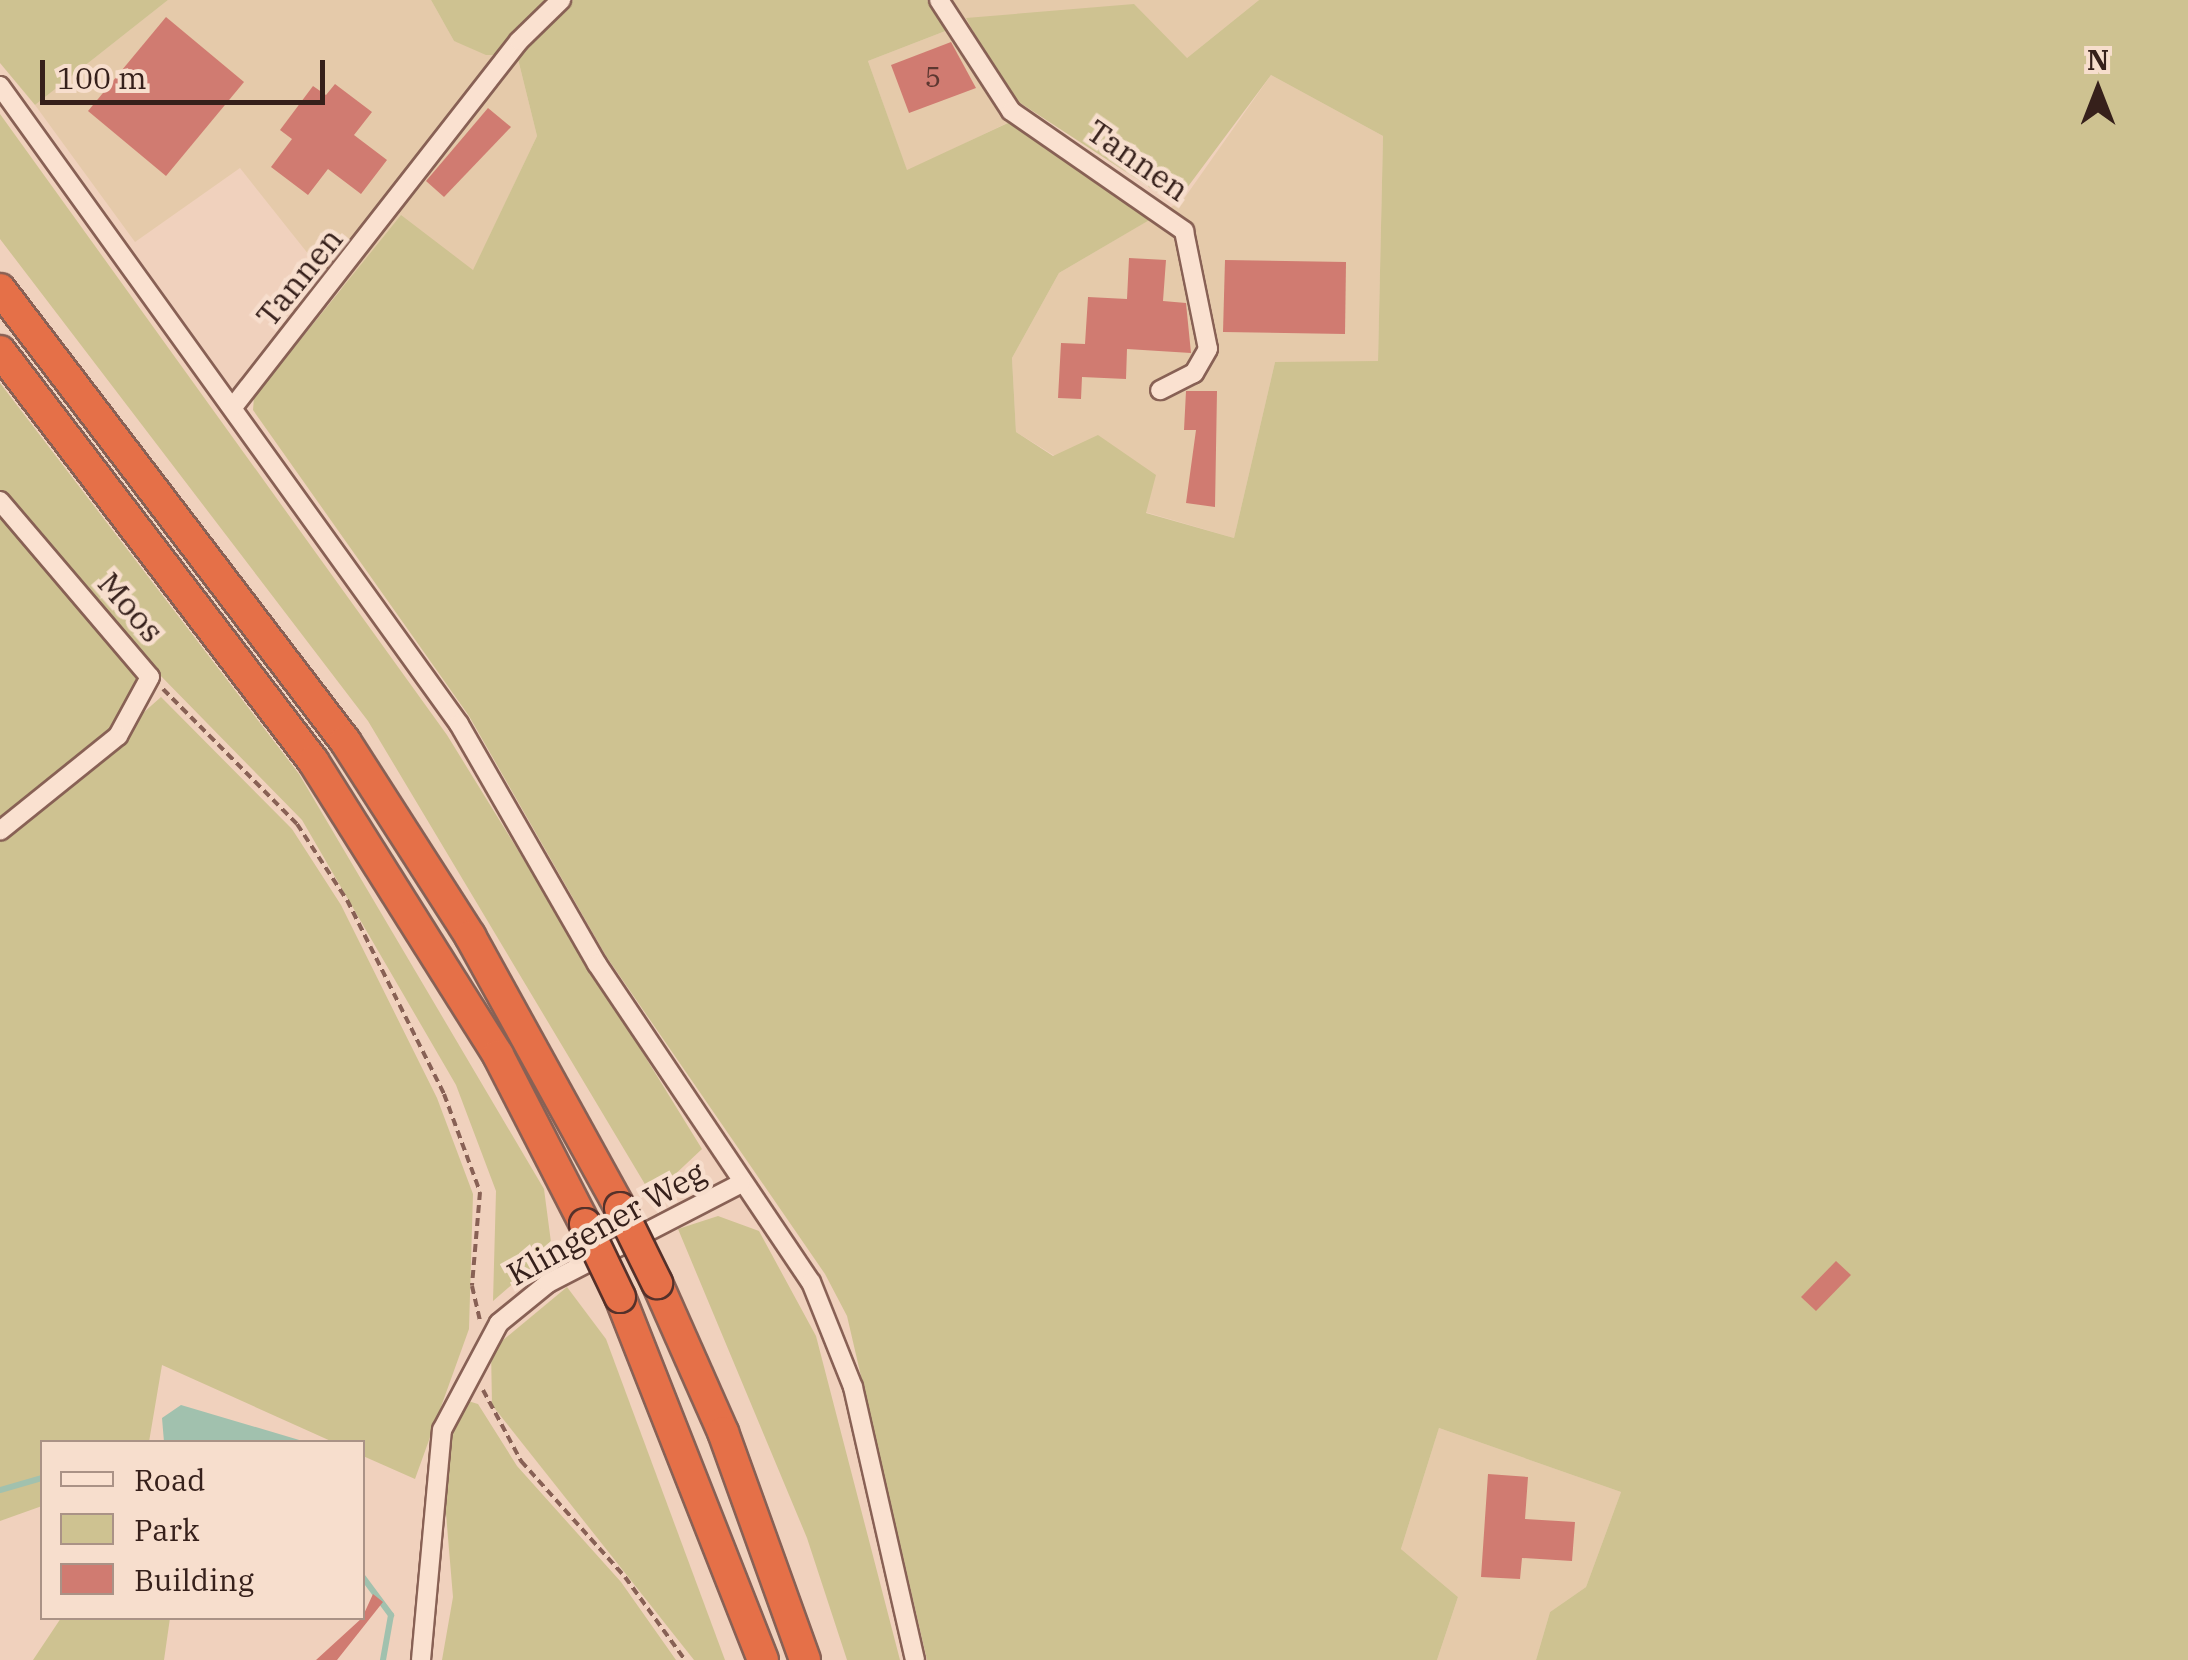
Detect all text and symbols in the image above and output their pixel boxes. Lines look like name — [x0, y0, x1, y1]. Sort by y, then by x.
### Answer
scale bar — [45, 40, 330, 102]
north arrow — [2048, 40, 2148, 140]
text: N — [2087, 41, 2109, 78]
text: 100 m — [57, 58, 147, 97]
house number: 5 — [925, 60, 941, 94]
street label: Tannen — [1080, 111, 1196, 209]
street label: Tannen — [248, 220, 350, 334]
street label: Moos — [90, 564, 172, 650]
street label: Klingener Weg — [500, 1153, 712, 1293]
legend — [40, 1440, 365, 1620]
text: Road — [134, 1460, 206, 1499]
text: Park — [134, 1510, 200, 1549]
text: Building — [134, 1560, 254, 1599]

